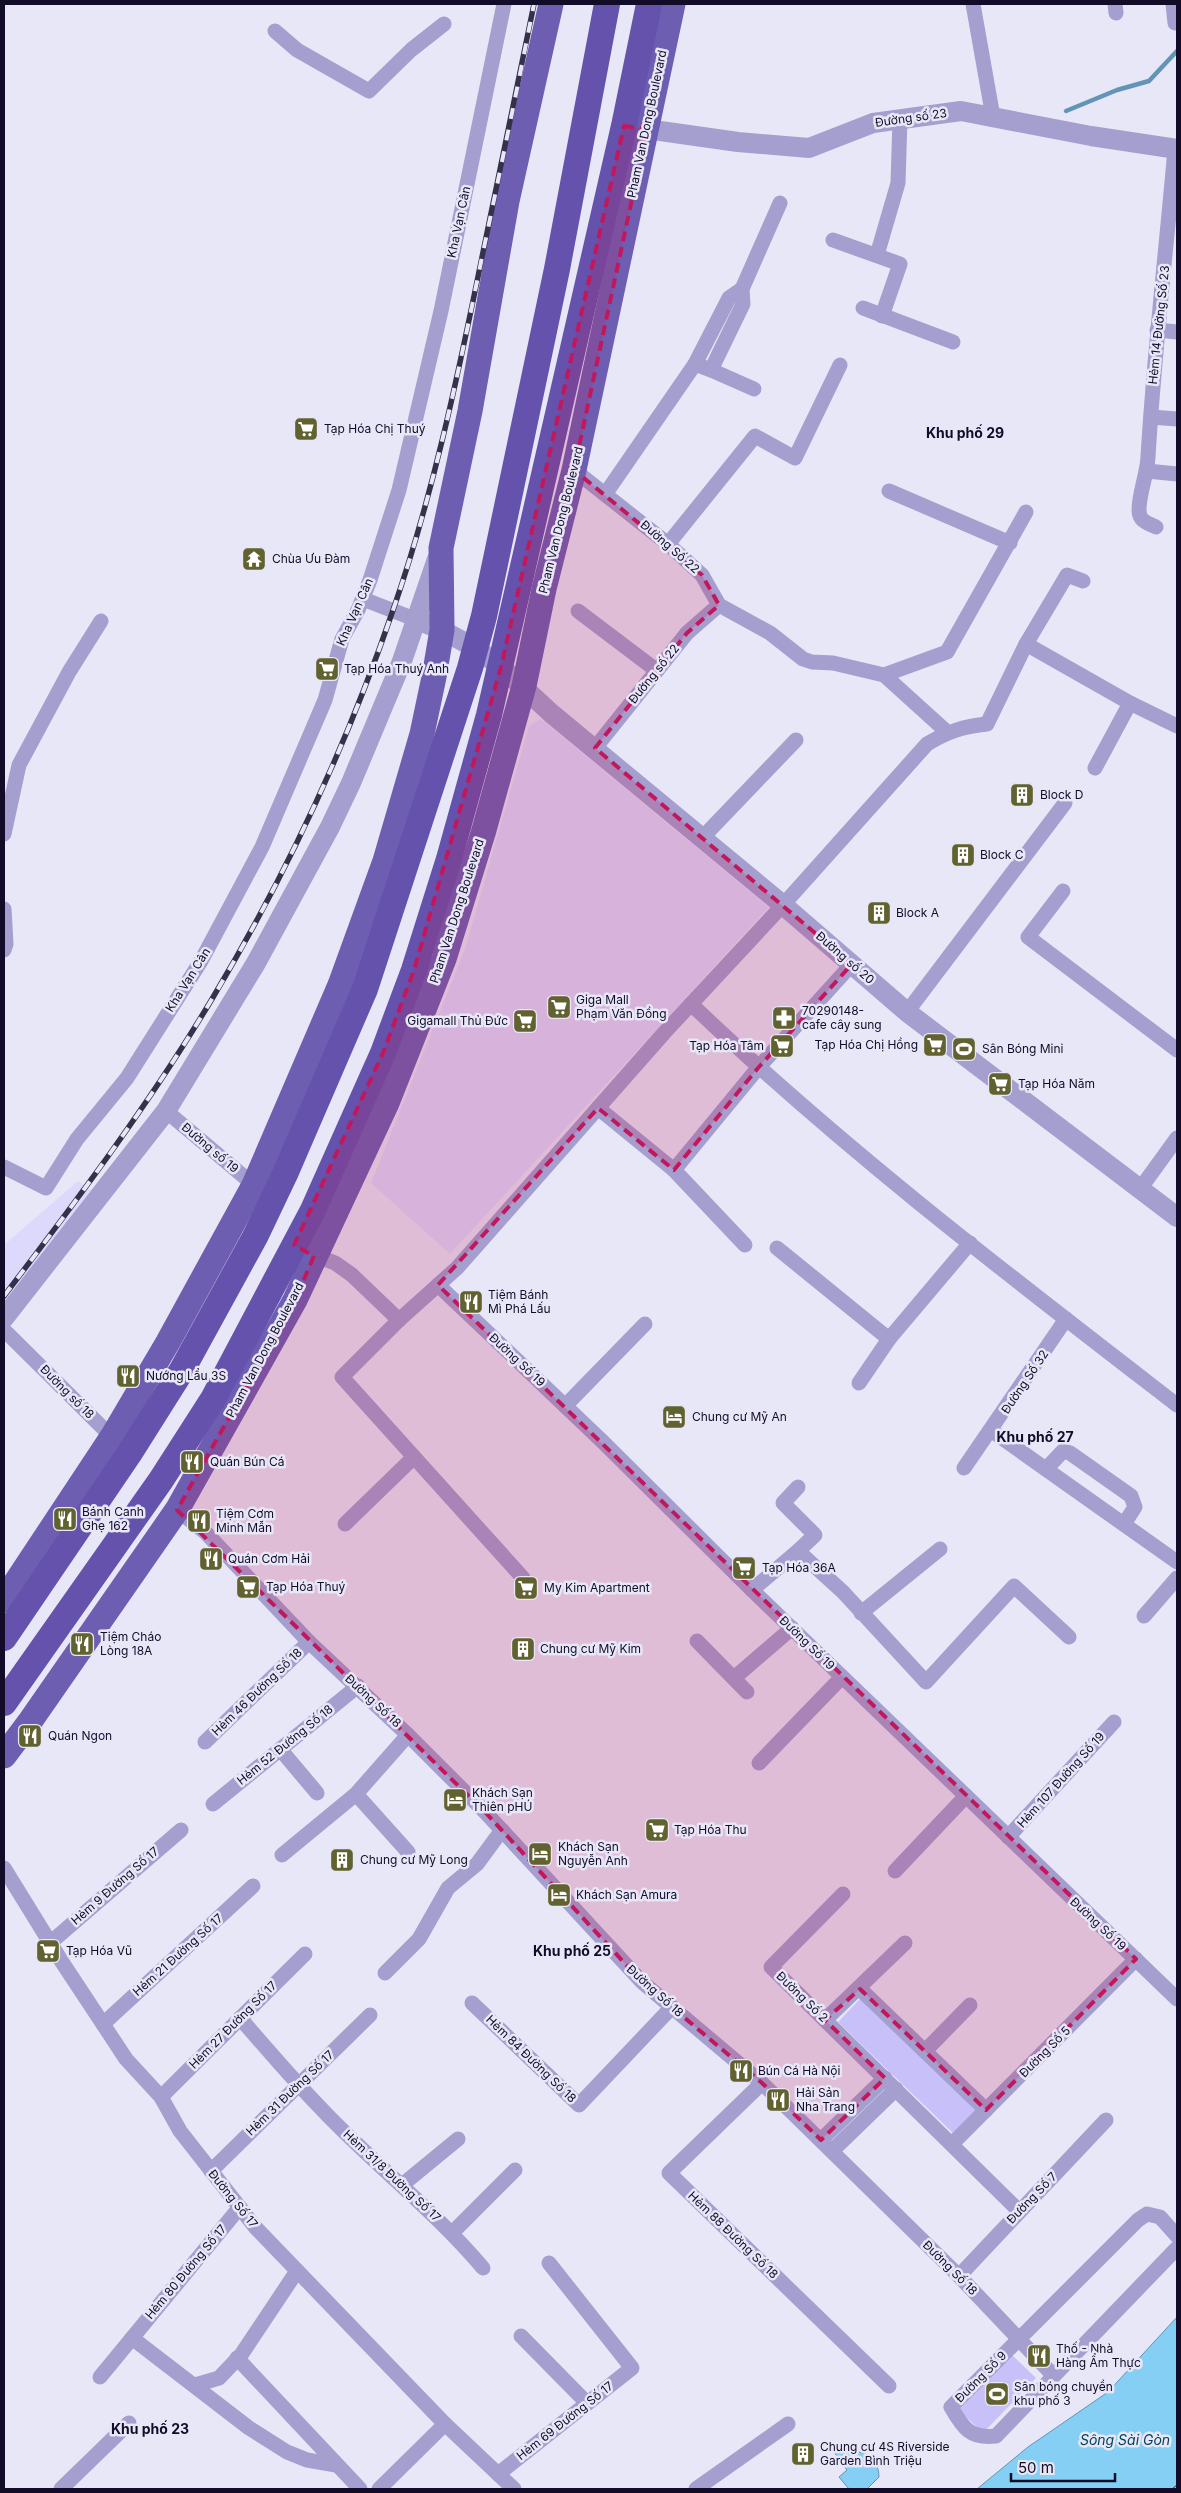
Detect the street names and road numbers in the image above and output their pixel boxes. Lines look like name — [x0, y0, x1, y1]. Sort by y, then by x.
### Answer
street label: Pham Van Dong Boulevard — [623, 49, 670, 199]
street label: Đường số 23 — [874, 105, 948, 130]
street label: Kha Vạn Cân — [444, 185, 473, 259]
street label: Hẻm 14 Đường Số 23 — [1145, 265, 1172, 385]
street label: Pham Van Dong Boulevard — [535, 445, 586, 595]
street label: Đường Số 22 — [638, 517, 703, 576]
street label: Kha Vạn Cân — [333, 576, 376, 648]
street label: Đường số 22 — [625, 641, 682, 706]
street label: Pham Van Dong Boulevard — [426, 837, 487, 985]
street label: Đường số 20 — [813, 928, 878, 987]
street label: Kha Vạn Cân — [162, 945, 213, 1015]
street label: Đường số 19 — [179, 1119, 242, 1176]
street label: Pham Van Dong Boulevard — [223, 1280, 307, 1420]
street label: Đường Số 19 — [486, 1330, 549, 1389]
street label: Đường Số 32 — [998, 1347, 1051, 1416]
street label: Đường số 18 — [37, 1362, 97, 1422]
street label: Đường Số 19 — [777, 1612, 838, 1673]
street label: Hẻm 46 Đường Số 18 — [208, 1645, 305, 1739]
street label: Đường Số 18 — [342, 1671, 405, 1730]
street label: Hẻm 52 Đường Số 18 — [234, 1701, 336, 1788]
street label: Hẻm 107 Đường Số 19 — [1014, 1729, 1108, 1831]
street label: Hẻm 9 Đường Số 17 — [68, 1843, 162, 1928]
street label: Đường Số 19 — [1067, 1894, 1130, 1953]
street label: Hẻm 21 Đường Số 17 — [130, 1910, 226, 1999]
street label: Đường Số 18 — [624, 1961, 687, 2020]
street label: Đường Số 2 — [773, 1968, 831, 2025]
street label: Hẻm 27 Đường Số 17 — [186, 1978, 280, 2072]
street label: Hẻm 84 Đường Số 18 — [483, 2012, 580, 2106]
street label: Đường Số 5 — [1016, 2023, 1073, 2080]
street label: Hẻm 31 Đường Số 17 — [243, 2047, 337, 2138]
street label: Hẻm 31/8 Đường Số 17 — [340, 2127, 444, 2225]
street label: Đường Số 17 — [205, 2167, 262, 2231]
street label: Đường Số 7 — [1003, 2169, 1060, 2227]
street label: Hẻm 88 Đường Số 18 — [685, 2188, 781, 2281]
street label: Hẻm 80 Đường Số 17 — [142, 2221, 230, 2322]
street label: Đường Số 18 — [920, 2237, 981, 2298]
street label: Đường Số 9 — [952, 2348, 1009, 2405]
street label: Hẻm 69 Đường Số 17 — [513, 2378, 616, 2463]

